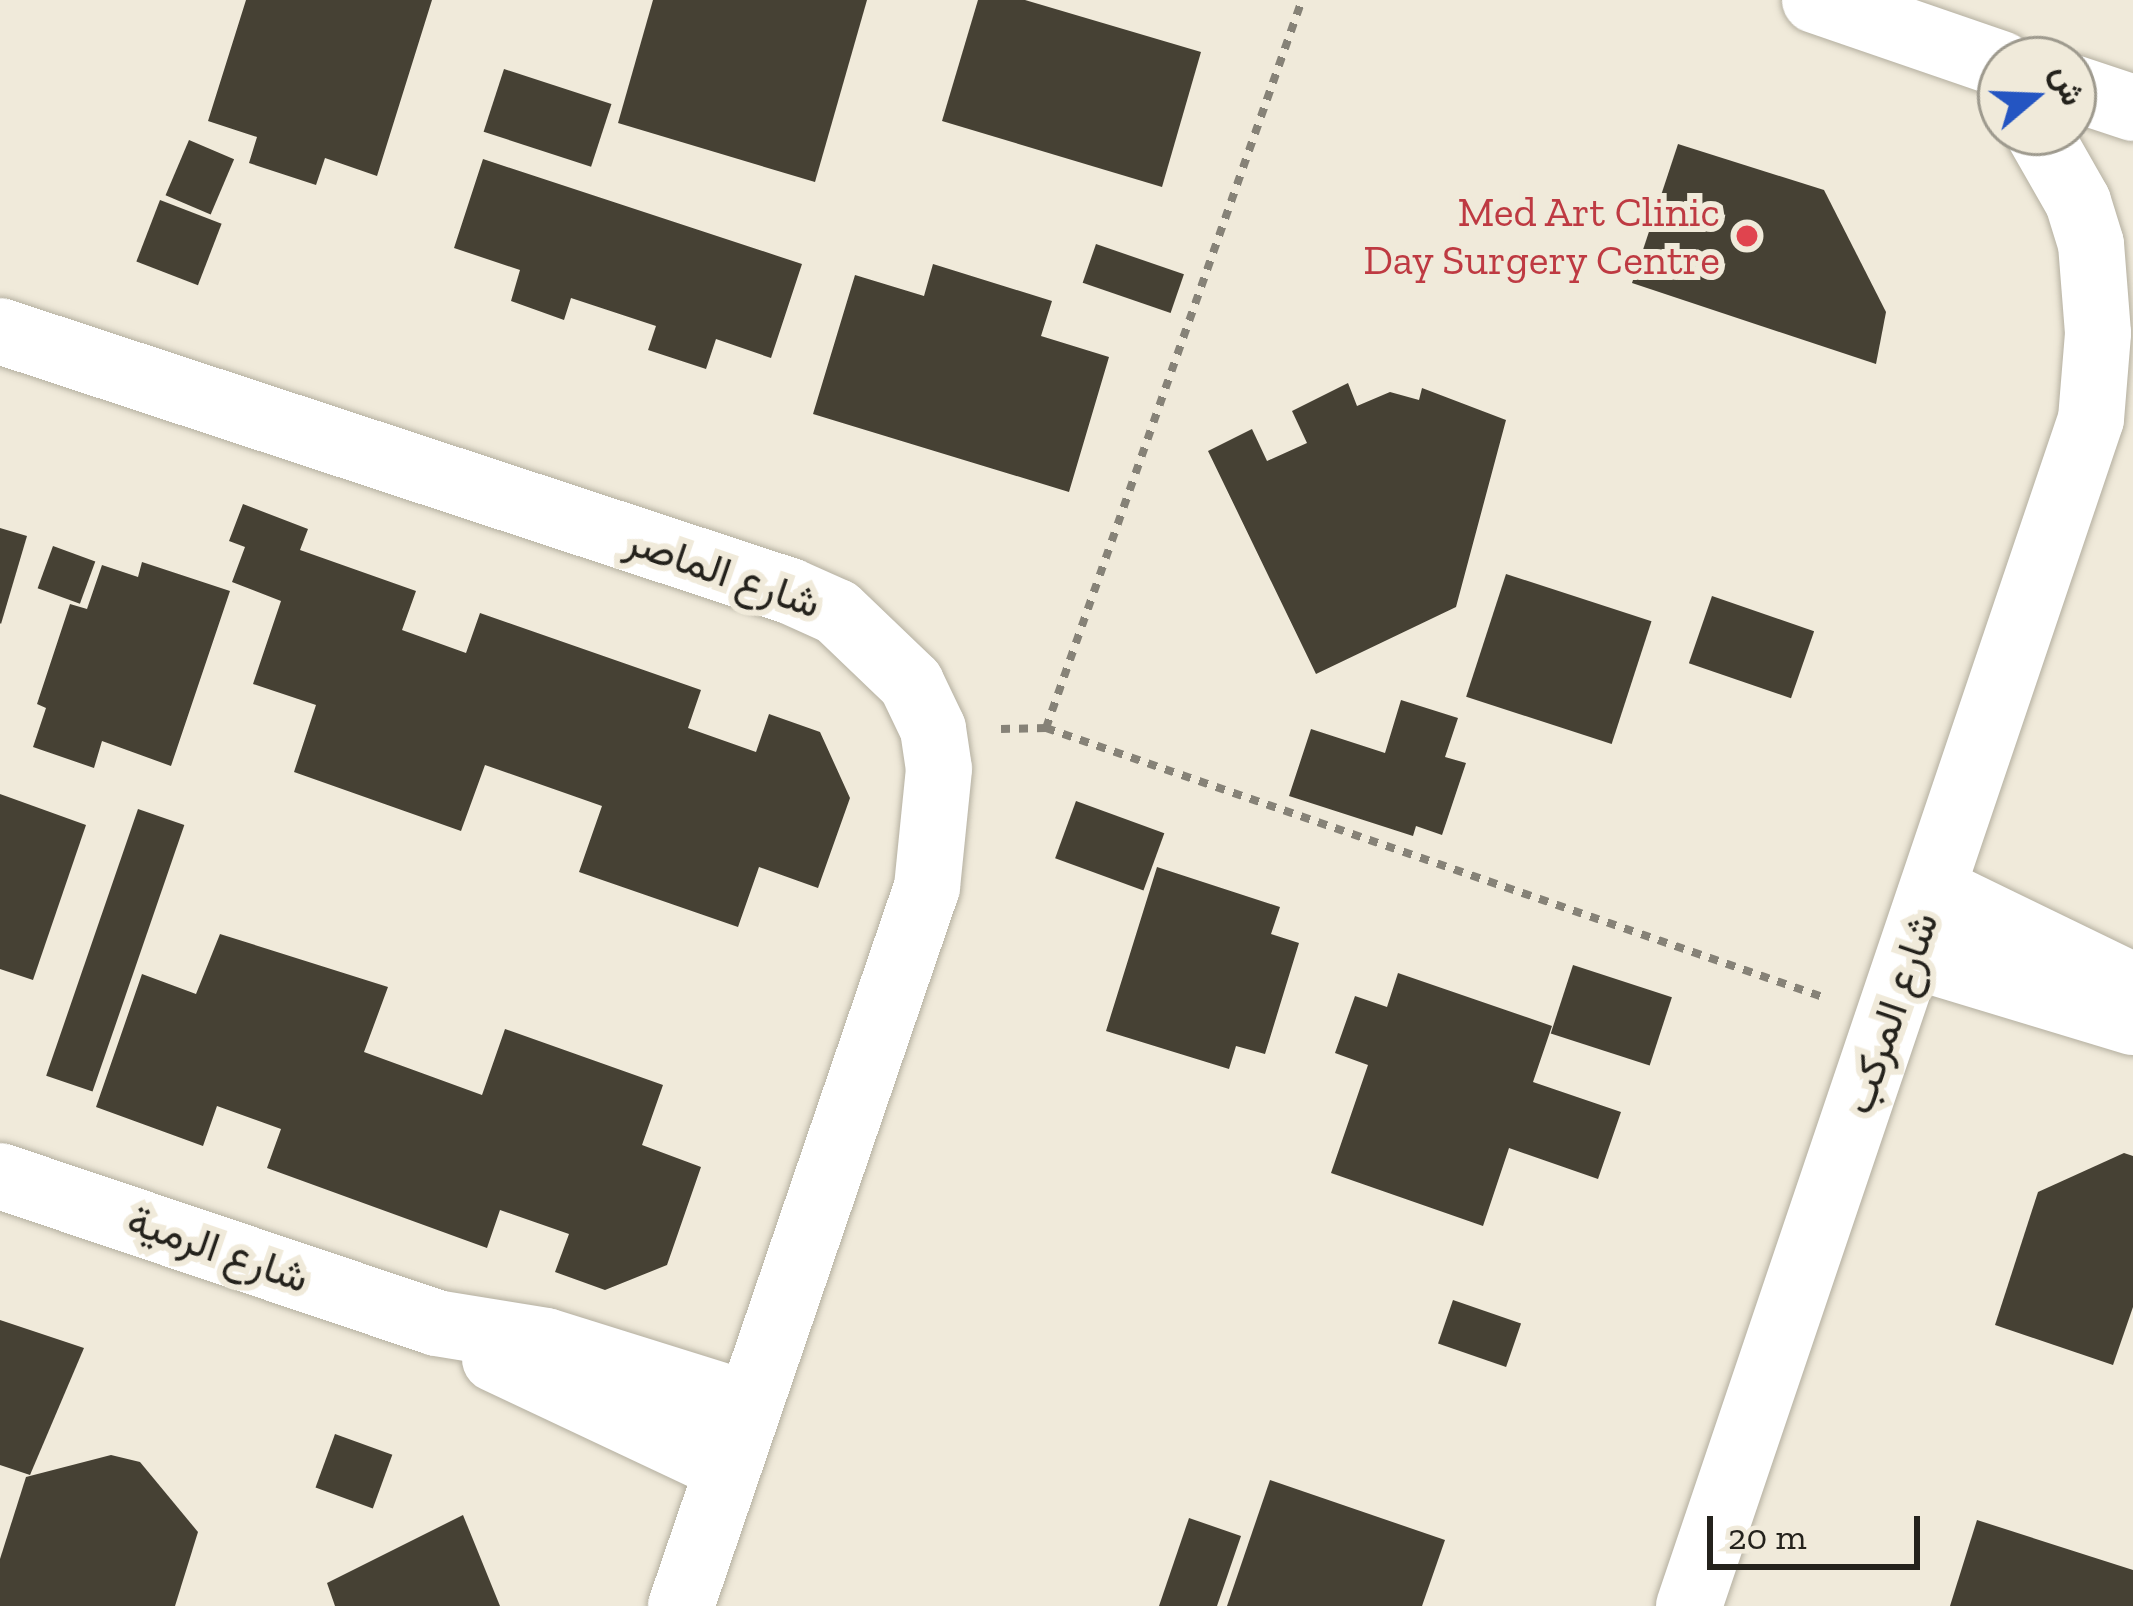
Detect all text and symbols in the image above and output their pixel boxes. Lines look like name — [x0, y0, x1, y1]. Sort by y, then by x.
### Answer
north arrow — [1977, 36, 2097, 156]
text: ش — [2044, 60, 2094, 110]
place label: Med Art Clinic Day Surgery Centre — [1361, 187, 1720, 286]
marker: Med Art Clinic Day Surgery Centre — [1731, 220, 1763, 252]
street label: شارع الماصر — [619, 515, 827, 629]
street label: شارع المركب — [1833, 906, 1949, 1120]
street label: شارع الرمية — [121, 1195, 315, 1303]
scale bar — [1713, 1492, 1926, 1566]
text: 20 m — [1728, 1515, 1807, 1558]

